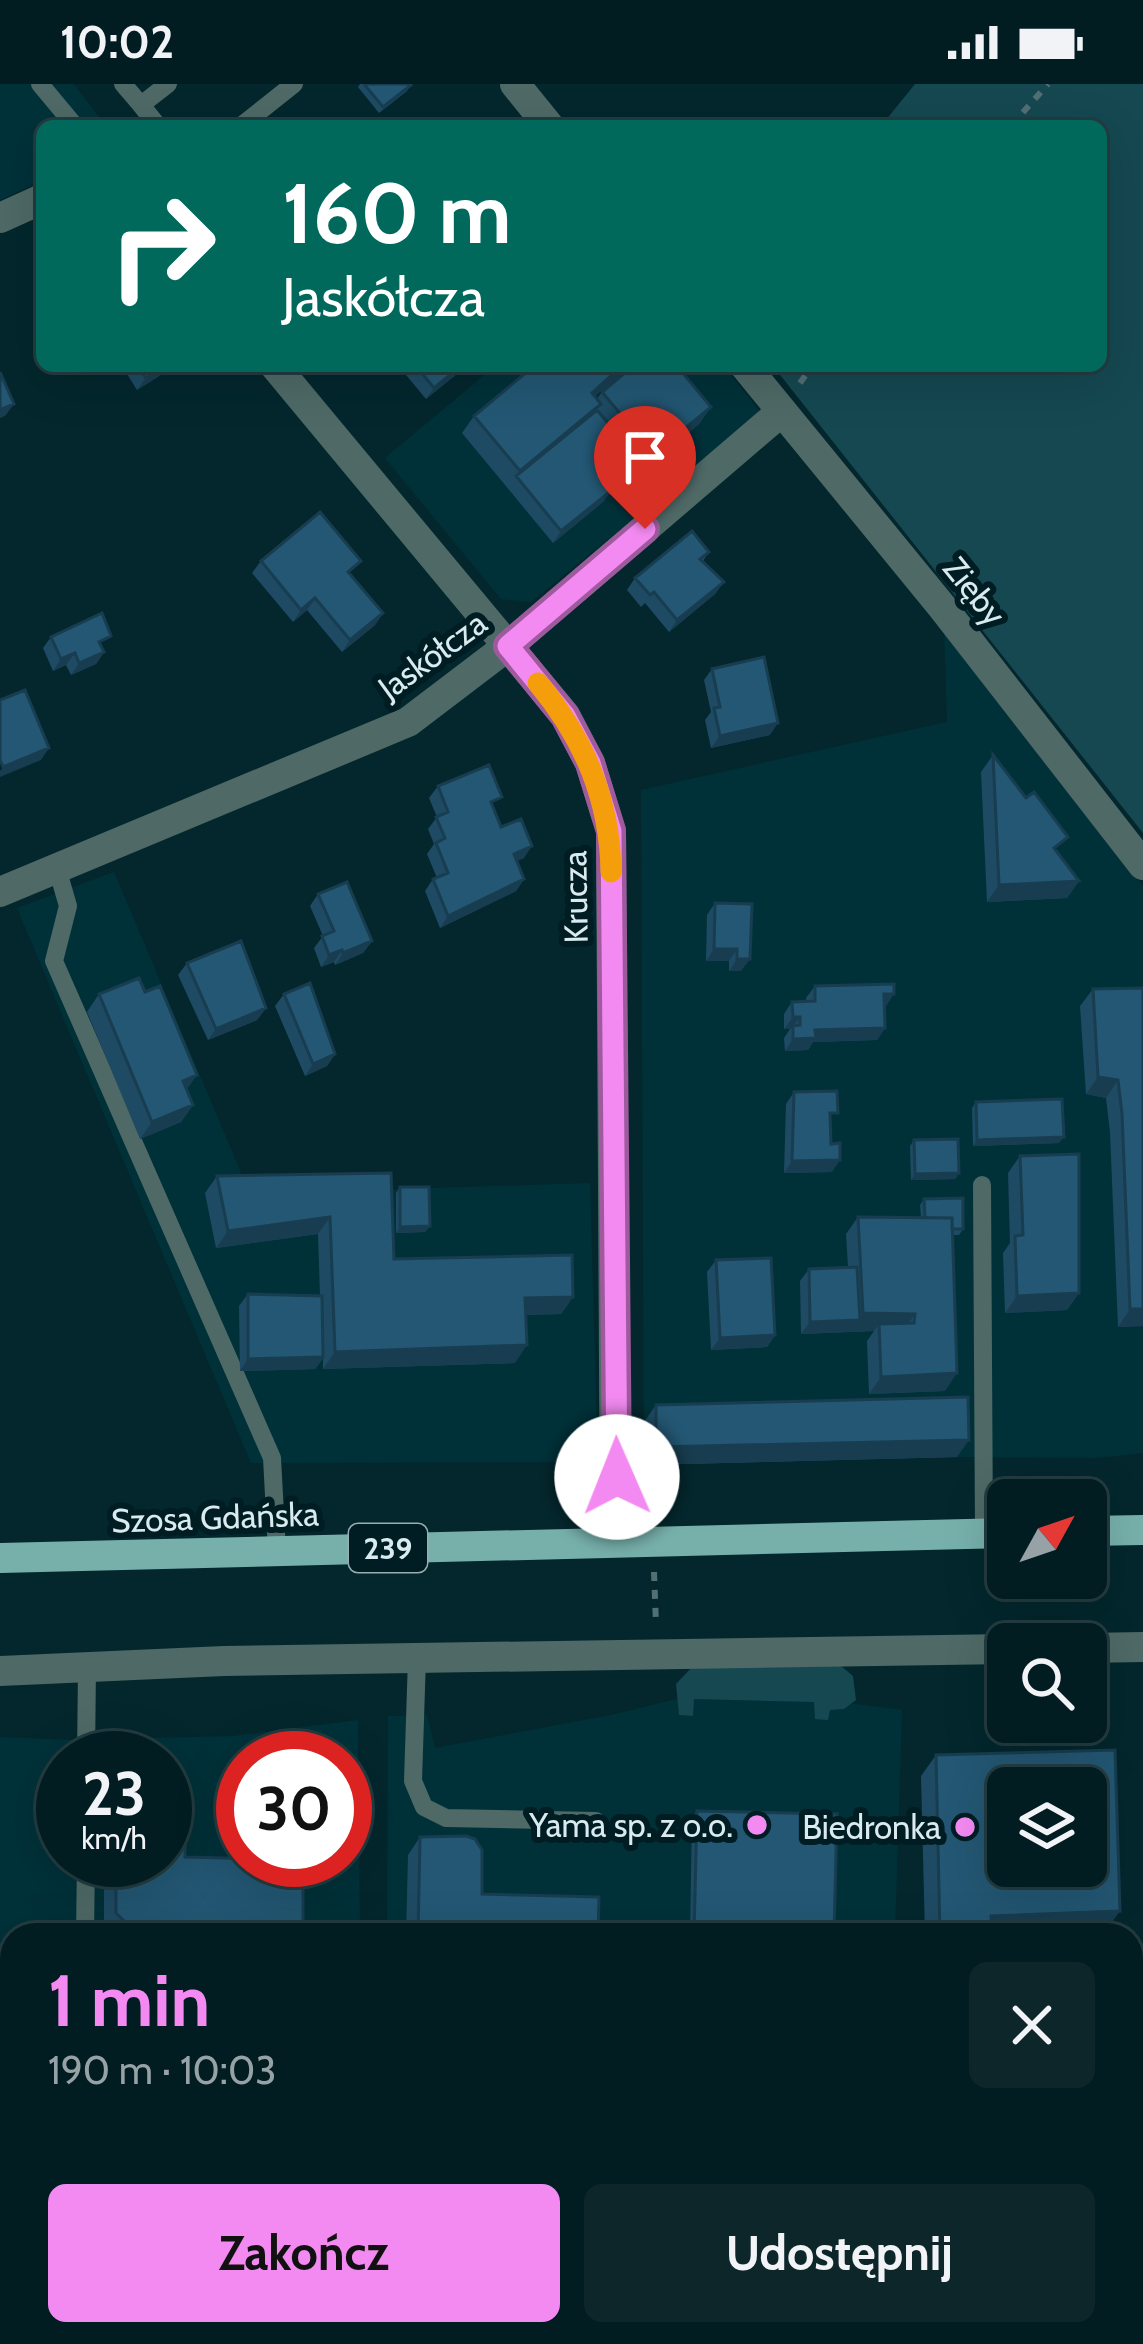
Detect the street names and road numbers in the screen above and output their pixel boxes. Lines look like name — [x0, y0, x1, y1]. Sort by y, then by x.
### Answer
street label: Zięby — [935, 549, 1015, 634]
street label: Jaskółcza — [369, 602, 494, 708]
street label: Krucza — [554, 850, 596, 944]
street label: Szosa Gdańska — [110, 1493, 320, 1541]
road number: 239 — [349, 1524, 427, 1572]

